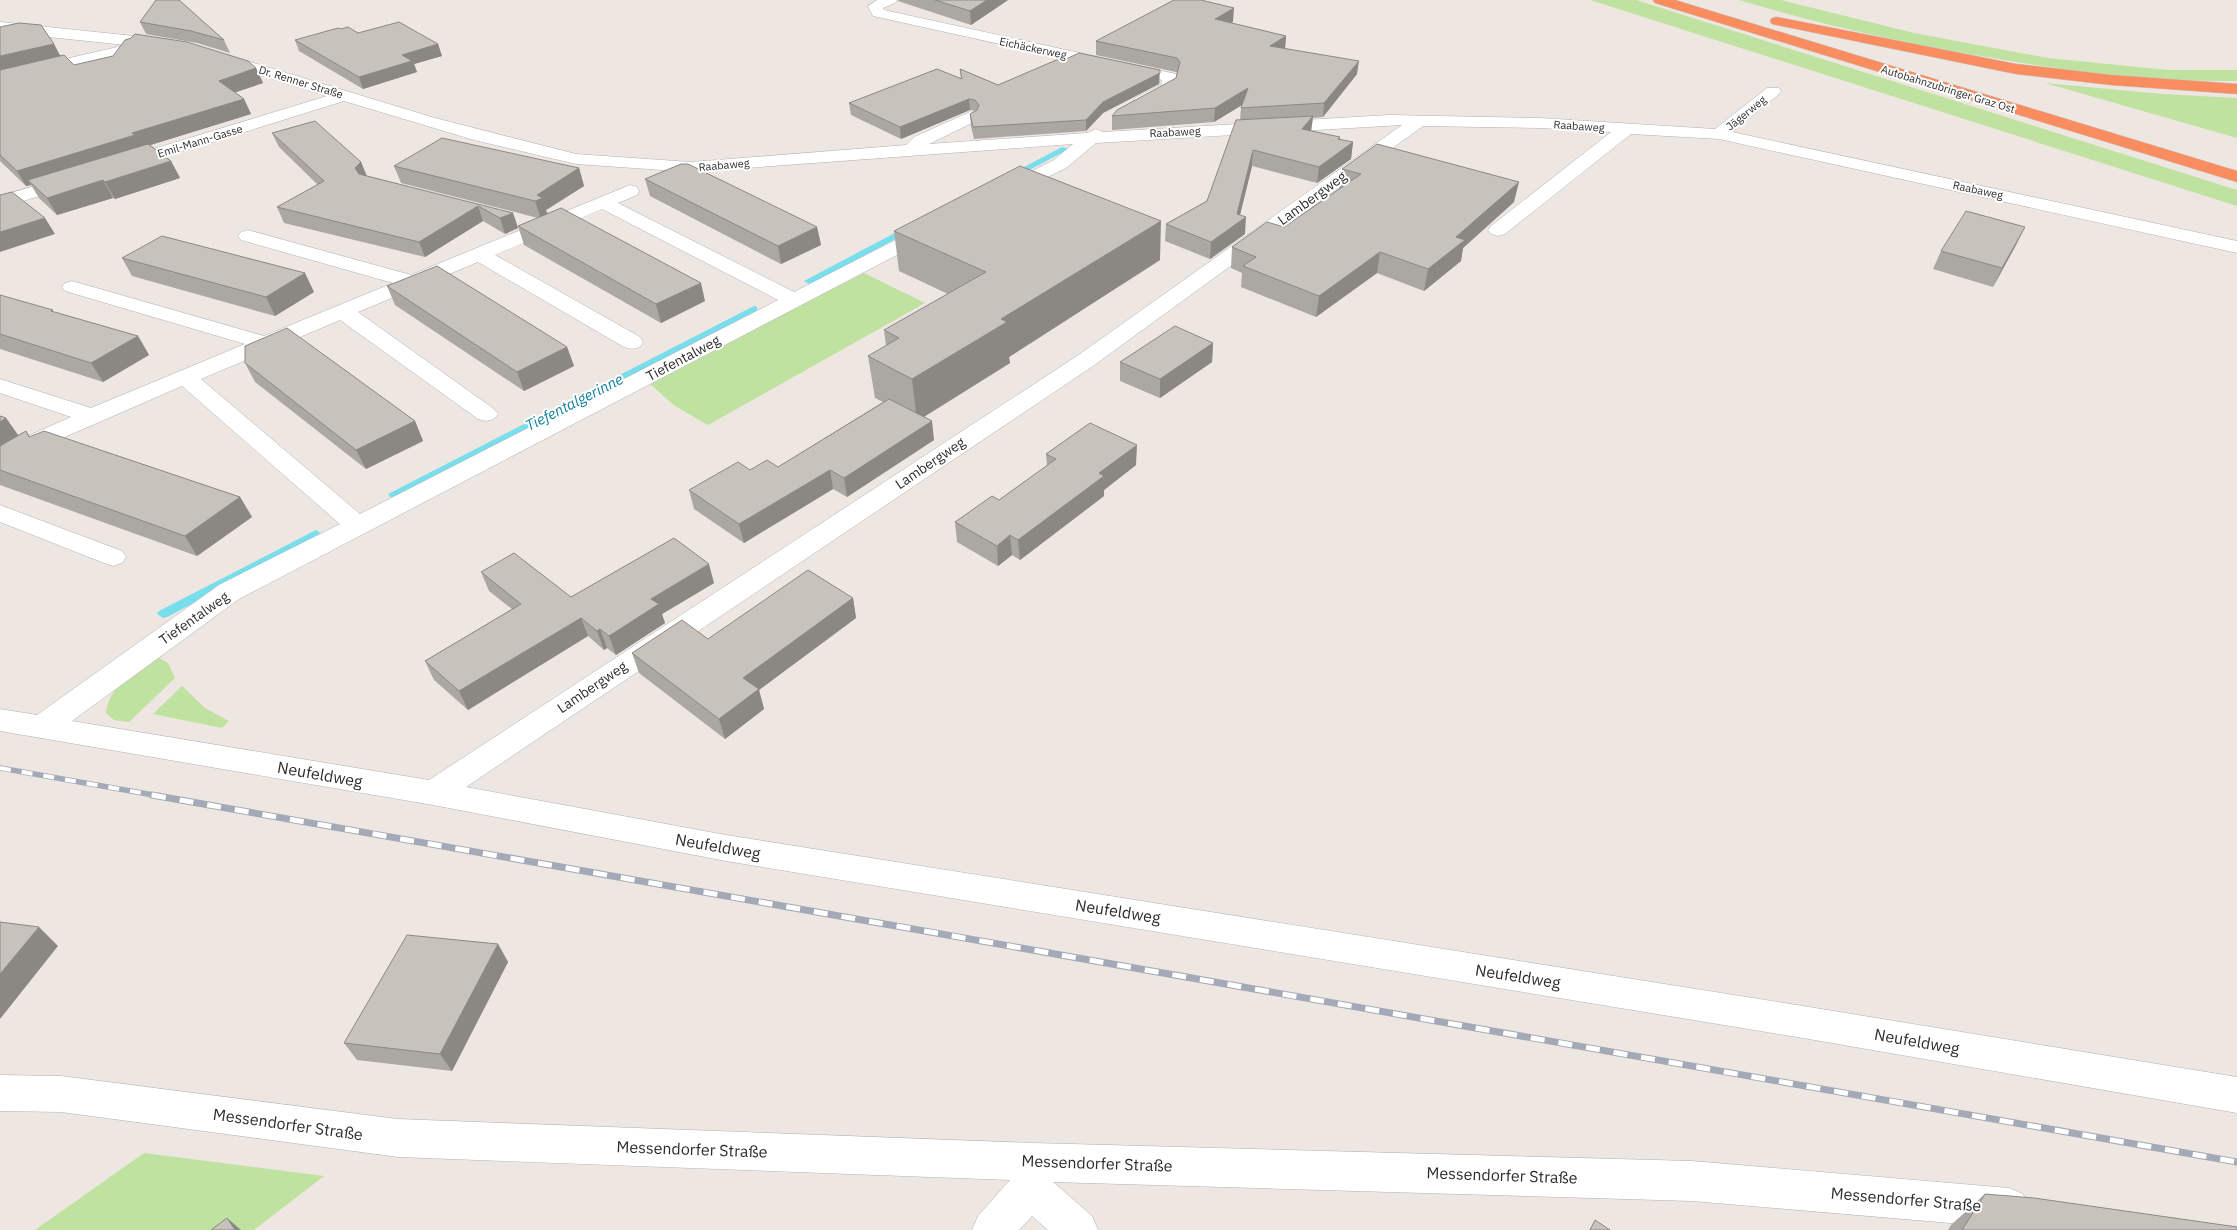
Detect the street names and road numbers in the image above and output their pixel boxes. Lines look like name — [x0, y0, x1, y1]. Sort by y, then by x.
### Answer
street label: Eichäckerweg — [998, 34, 1068, 62]
street label: Autobahnzubringer Graz Ost — [1879, 62, 2017, 116]
street label: Dr. Renner Straße — [257, 63, 345, 101]
street label: Jägerweg — [1723, 92, 1769, 133]
street label: Raabaweg — [1553, 117, 1605, 135]
street label: Emil-Mann-Gasse — [156, 121, 244, 161]
street label: Raabaweg — [1149, 124, 1201, 140]
street label: Raabaweg — [698, 156, 750, 174]
street label: Lambergweg — [1274, 167, 1350, 229]
street label: Raabaweg — [1952, 178, 2005, 202]
street label: Tiefentalweg — [643, 331, 724, 385]
street label: Lambergweg — [892, 433, 969, 493]
street label: Tiefentalweg — [156, 587, 233, 649]
street label: Lambergweg — [554, 657, 631, 717]
street label: Neufeldweg — [276, 757, 365, 791]
street label: Neufeldweg — [674, 829, 763, 863]
street label: Neufeldweg — [1074, 894, 1163, 928]
street label: Neufeldweg — [1474, 959, 1563, 993]
street label: Neufeldweg — [1873, 1024, 1962, 1058]
street label: Messendorfer Straße — [212, 1104, 364, 1144]
street label: Messendorfer Straße — [616, 1136, 768, 1162]
street label: Messendorfer Straße — [1021, 1150, 1173, 1176]
street label: Messendorfer Straße — [1426, 1162, 1578, 1188]
street label: Messendorfer Straße — [1830, 1182, 1982, 1216]

